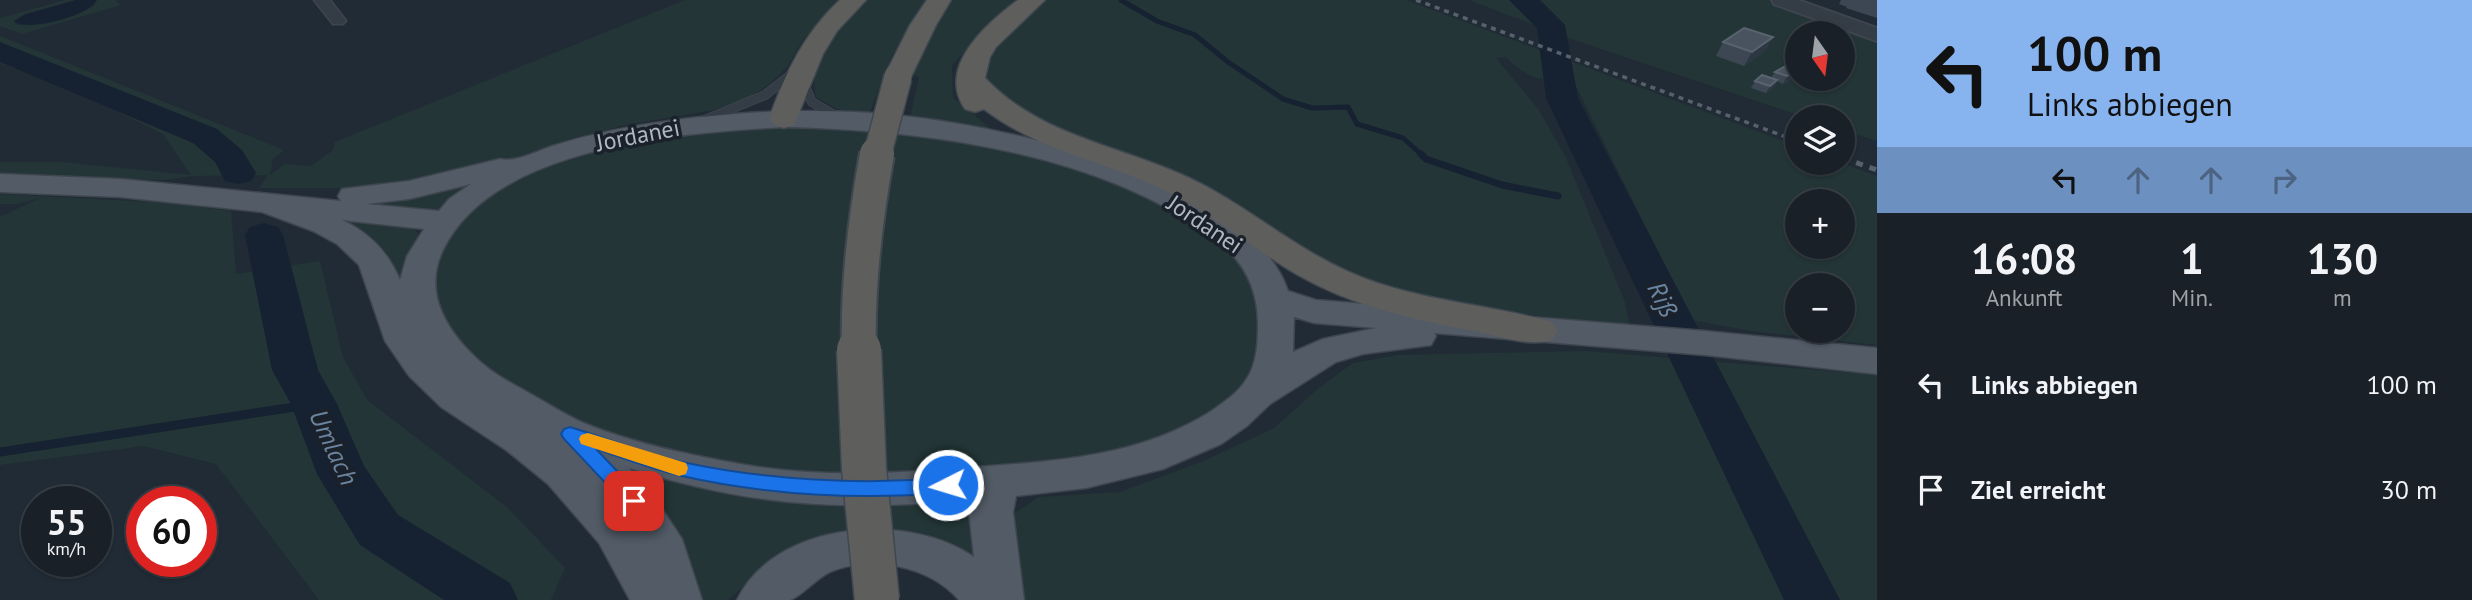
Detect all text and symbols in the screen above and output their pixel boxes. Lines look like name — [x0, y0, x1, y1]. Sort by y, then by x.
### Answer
north arrow — [1785, 21, 1855, 91]
map controls — [1785, 21, 1855, 343]
text: 100 m — [2027, 21, 2162, 85]
icon: left — [1912, 28, 2003, 119]
text: Links abbiegen — [2027, 83, 2233, 125]
button: layers — [1785, 105, 1855, 175]
street label: Jordanei — [593, 112, 682, 158]
icon: left — [2046, 161, 2084, 199]
icon: ahead — [2119, 161, 2157, 199]
icon: ahead — [2192, 161, 2230, 199]
icon: right — [2265, 161, 2303, 199]
street label: Jordanei — [1160, 187, 1249, 260]
button: + — [1785, 189, 1855, 259]
text: 16:08 — [1971, 231, 2077, 286]
text: 1 — [2180, 231, 2204, 286]
text: 130 — [2307, 231, 2378, 286]
button: − — [1785, 273, 1855, 343]
water label: Riß — [1640, 276, 1686, 323]
text: Ankunft — [1986, 283, 2062, 312]
text: Min. — [2171, 283, 2213, 312]
text: m — [2333, 283, 2352, 312]
icon: left — [1912, 366, 1950, 404]
text: Links abbiegen — [1971, 368, 2138, 401]
text: 100 m — [2366, 368, 2437, 401]
water label: Umlach — [302, 404, 366, 490]
position arrow — [911, 448, 985, 522]
pin — [604, 471, 664, 531]
icon: arrive — [1912, 471, 1950, 509]
text: Ziel erreicht — [1971, 473, 2106, 506]
text: 30 m — [2381, 473, 2437, 506]
icon: arrive — [615, 482, 653, 520]
speed limit sign: 60 — [126, 486, 217, 577]
text: 55 — [47, 499, 86, 545]
text: km/h — [47, 537, 86, 560]

